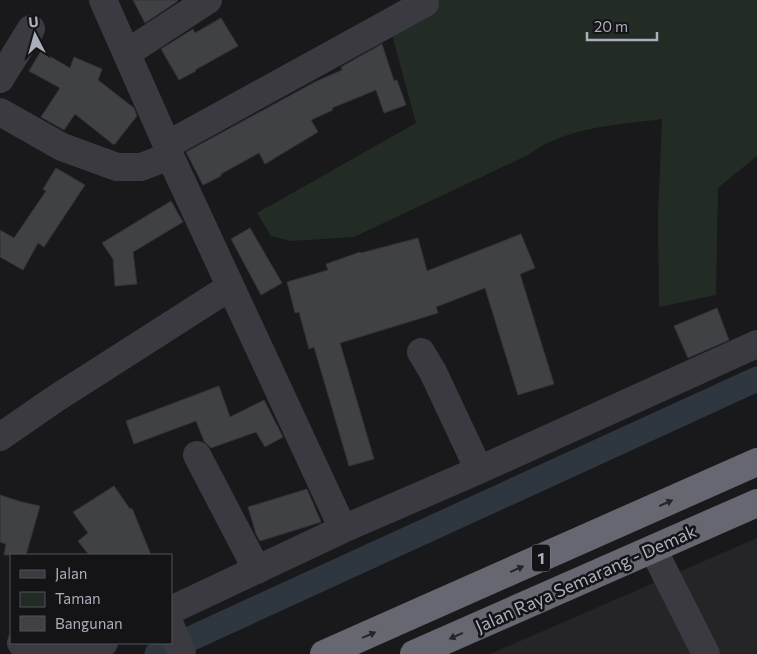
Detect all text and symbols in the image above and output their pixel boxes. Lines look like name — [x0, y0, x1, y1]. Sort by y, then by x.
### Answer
north arrow — [10, 10, 60, 60]
scale bar — [587, 10, 657, 42]
text: U — [28, 13, 40, 31]
text: 20 m — [594, 17, 628, 35]
one-way arrow — [659, 498, 673, 506]
street label: Jalan Raya Semarang - Demak — [472, 519, 700, 637]
road number: 1 — [532, 544, 550, 572]
legend — [10, 554, 172, 644]
text: Jalan — [55, 564, 87, 582]
one-way arrow — [510, 564, 524, 572]
text: Taman — [55, 589, 101, 607]
text: Bangunan — [55, 614, 123, 632]
one-way arrow — [362, 630, 376, 638]
one-way arrow — [449, 632, 463, 640]

